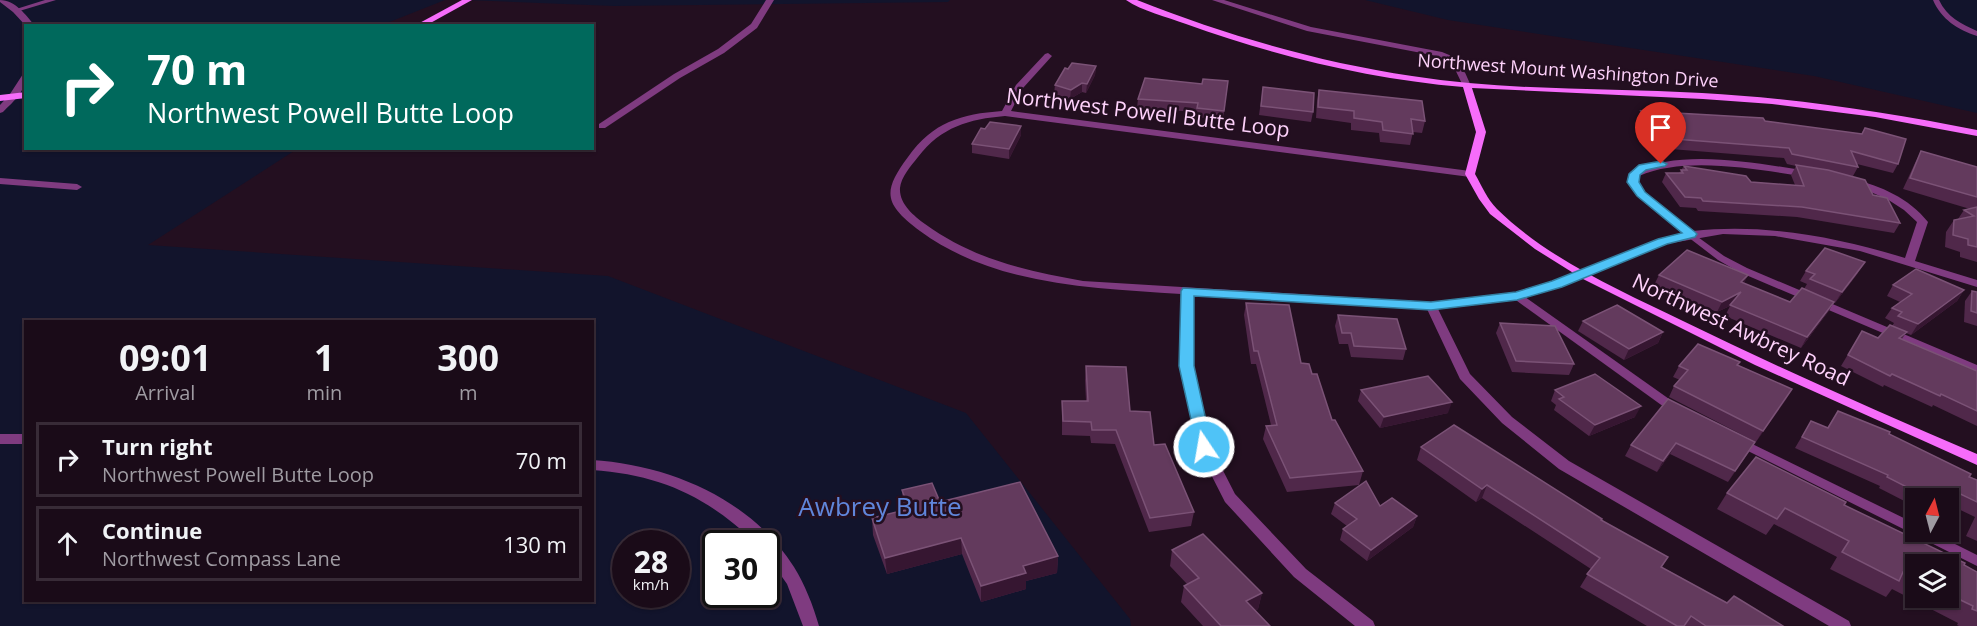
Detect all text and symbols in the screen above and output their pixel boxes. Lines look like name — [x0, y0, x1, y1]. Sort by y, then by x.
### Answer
text: 70 m — [147, 40, 247, 97]
icon: right — [48, 48, 126, 126]
street label: Northwest Mount Washington Drive — [1417, 48, 1719, 92]
street label: Northwest Powell Butte Loop — [1005, 81, 1292, 143]
text: Northwest Powell Butte Loop — [147, 94, 514, 131]
pin — [1635, 102, 1686, 164]
icon: arrive — [1644, 111, 1677, 144]
street label: Northwest Awbrey Road — [1628, 266, 1855, 392]
text: 09:01 — [119, 333, 212, 382]
text: 1 — [314, 333, 335, 382]
text: 300 — [437, 333, 499, 382]
text: Arrival — [135, 379, 195, 406]
text: min — [306, 379, 342, 406]
text: m — [459, 379, 477, 406]
position arrow — [1172, 415, 1236, 479]
text: Turn right — [102, 431, 213, 461]
icon: right — [51, 443, 84, 476]
text: 70 m — [516, 445, 567, 475]
text: Northwest Powell Butte Loop — [102, 461, 374, 488]
park label: Awbrey Butte — [798, 488, 962, 524]
north arrow — [1905, 488, 1959, 542]
map controls — [1905, 488, 1959, 608]
text: Continue — [102, 515, 202, 545]
icon: ahead — [51, 527, 84, 560]
text: 130 m — [503, 529, 567, 559]
speed limit sign: 30 — [702, 530, 780, 608]
text: 28 — [634, 541, 668, 582]
text: Northwest Compass Lane — [102, 545, 341, 572]
button: layers — [1905, 554, 1959, 608]
text: km/h — [633, 574, 669, 594]

